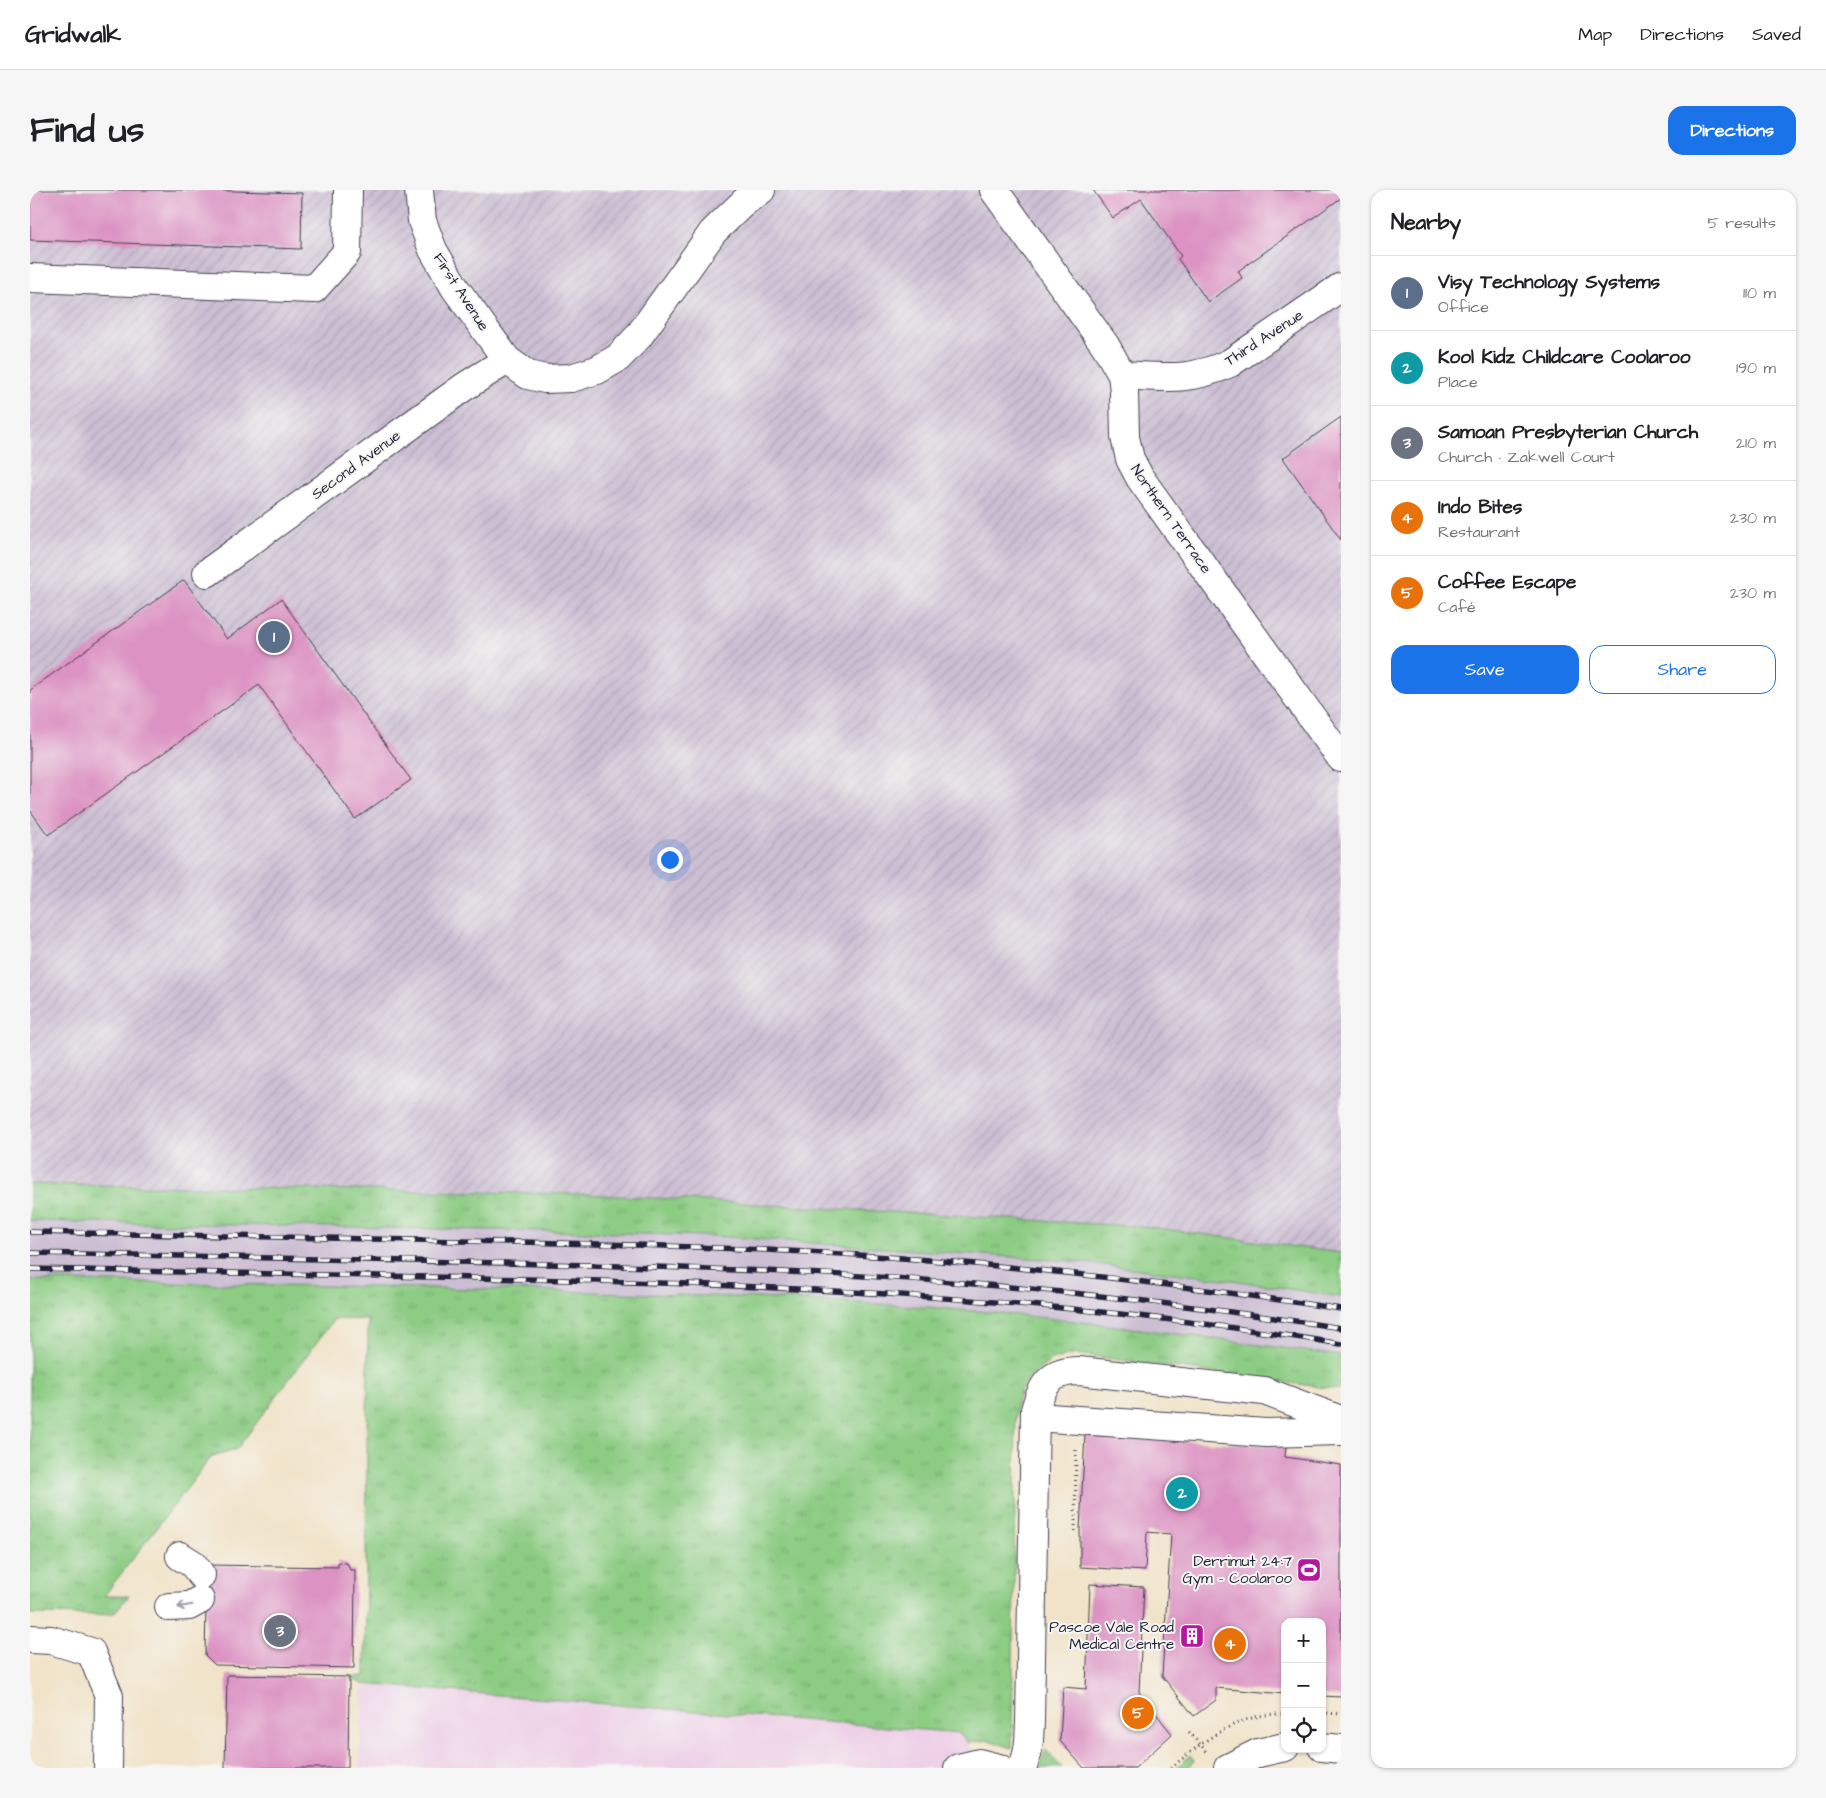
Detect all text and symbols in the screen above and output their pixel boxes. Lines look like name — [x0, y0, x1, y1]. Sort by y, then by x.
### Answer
text: Gridwalk — [25, 18, 121, 52]
text: Map — [1578, 22, 1612, 47]
text: Directions — [1640, 22, 1724, 47]
text: Saved — [1752, 22, 1801, 47]
text: Find us — [30, 106, 144, 155]
button: Directions — [1668, 106, 1796, 155]
text: Nearby — [1391, 208, 1461, 237]
text: 5 results — [1708, 212, 1776, 234]
street label: First Avenue — [428, 249, 494, 335]
text: Visy Technology Systems — [1438, 269, 1660, 296]
text: 1 — [1406, 282, 1408, 304]
text: 110 m — [1743, 282, 1776, 304]
text: Office — [1438, 296, 1489, 318]
street label: Third Avenue — [1221, 305, 1307, 371]
text: Kool Kidz Childcare Coolaroo — [1438, 344, 1690, 371]
text: 2 — [1402, 357, 1412, 379]
text: 190 m — [1736, 357, 1776, 379]
text: Place — [1438, 371, 1478, 393]
text: Samoan Presbyterian Church — [1438, 419, 1698, 446]
street label: Second Avenue — [307, 425, 405, 505]
text: 3 — [1403, 432, 1411, 454]
text: 210 m — [1736, 432, 1776, 454]
text: Church · Zakwell Court — [1438, 446, 1615, 468]
street label: Northern Terrace — [1125, 460, 1217, 578]
text: Indo Bites — [1438, 494, 1522, 521]
text: 4 — [1402, 507, 1412, 529]
text: 230 m — [1730, 507, 1776, 529]
text: Restaurant — [1438, 521, 1520, 543]
text: Coffee Escape — [1438, 569, 1576, 596]
text: 5 — [1401, 582, 1413, 604]
text: 230 m — [1730, 582, 1776, 604]
text: Café — [1438, 596, 1476, 618]
pin: 1 — [258, 618, 290, 656]
button: Save — [1391, 645, 1579, 694]
button: Share — [1589, 645, 1776, 694]
your location — [657, 847, 683, 873]
pin: 2 — [1166, 1474, 1198, 1512]
place label: Derrimut 24:7 Gym - Coolaroo — [1182, 1551, 1293, 1590]
sports icon: Derrimut 24:7 Gym - Coolaroo — [1296, 1557, 1322, 1583]
one-way arrow — [178, 1602, 194, 1612]
pin: 3 — [264, 1612, 296, 1650]
place label: Pascoe Vale Road Medical Centre — [1049, 1617, 1174, 1655]
map controls — [1281, 1618, 1326, 1753]
button: + — [1281, 1618, 1326, 1663]
building icon: Pascoe Vale Road Medical Centre — [1179, 1623, 1205, 1649]
pin: 4 — [1214, 1625, 1246, 1663]
button: − — [1281, 1663, 1326, 1708]
pin: 5 — [1122, 1694, 1154, 1732]
button: locate — [1281, 1708, 1326, 1753]

